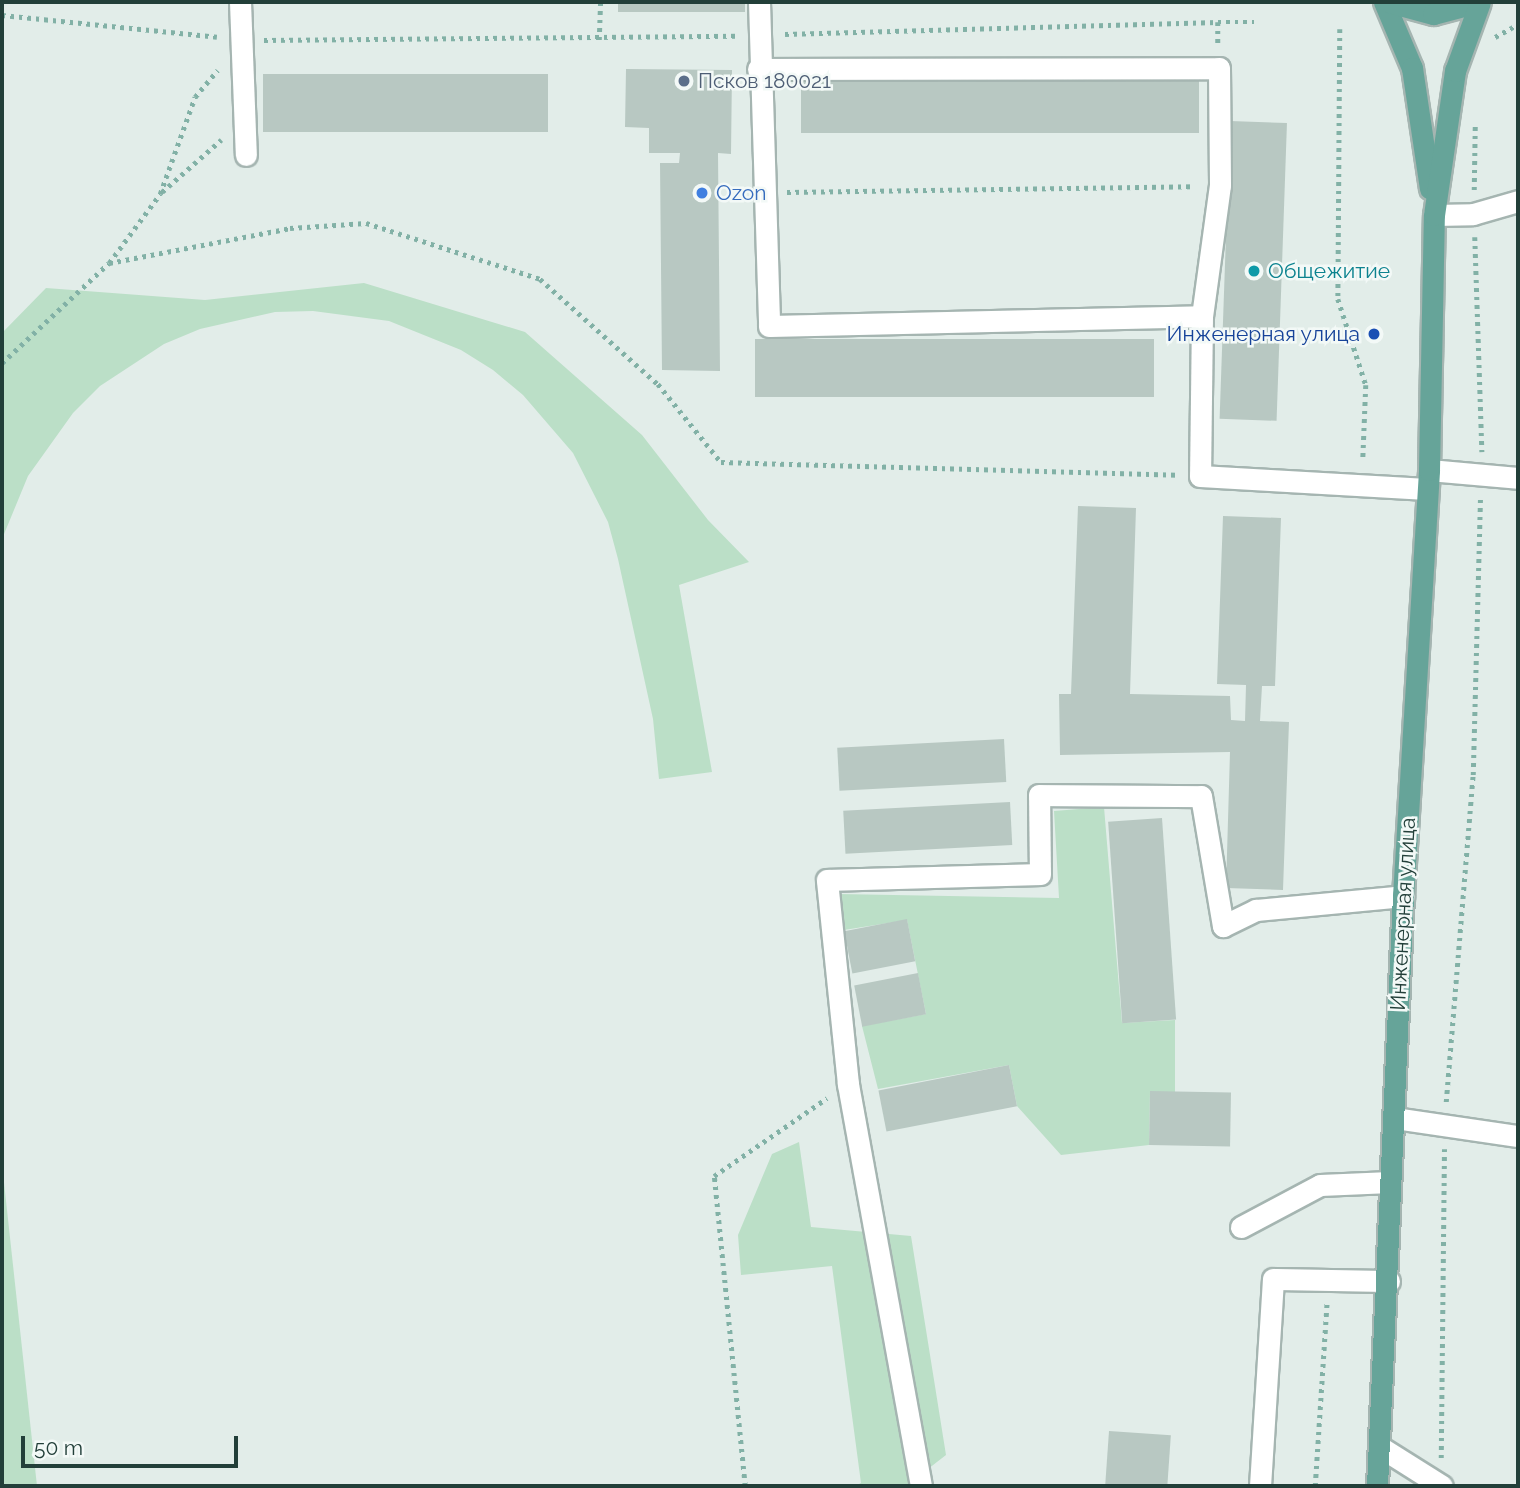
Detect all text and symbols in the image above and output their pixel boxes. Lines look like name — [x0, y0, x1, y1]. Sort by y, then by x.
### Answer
place label: Псков 180021 — [698, 68, 831, 94]
marker: Псков 180021 — [676, 73, 692, 89]
place label: Ozon — [716, 180, 767, 206]
marker: Ozon — [694, 185, 710, 201]
place label: Общежитие — [1268, 258, 1390, 284]
marker: Общежитие — [1246, 263, 1262, 279]
place label: Инженерная улица — [1166, 321, 1360, 347]
marker: Инженерная улица — [1366, 326, 1382, 342]
street label: Инженерная улица — [1385, 816, 1421, 1012]
scale bar — [24, 1422, 242, 1466]
text: 50 m — [34, 1435, 83, 1460]

